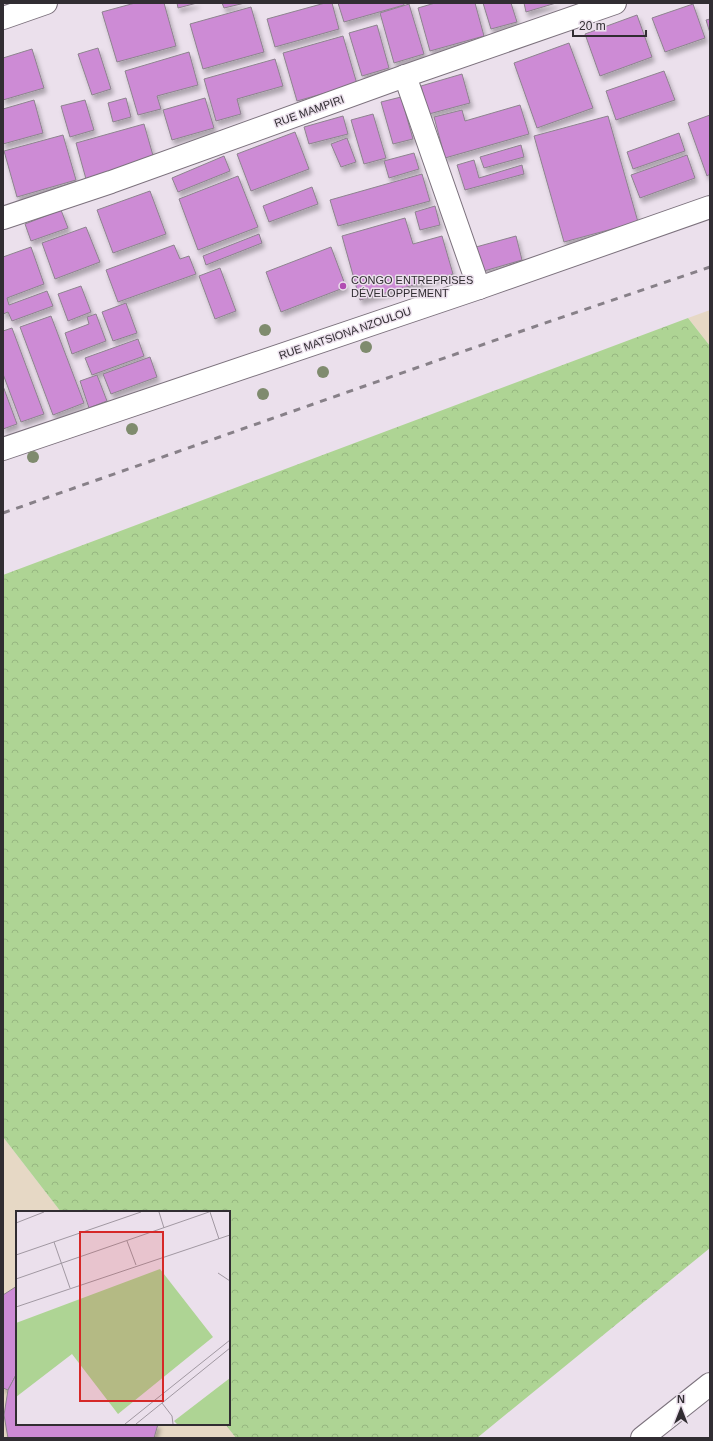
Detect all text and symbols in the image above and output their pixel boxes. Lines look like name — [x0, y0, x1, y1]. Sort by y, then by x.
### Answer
scale bar — [573, 12, 646, 38]
text: 20 m — [579, 19, 606, 33]
street label: RUE MAMPIRI — [272, 93, 346, 129]
place label: CONGO ENTREPRISES DÉVELOPPEMENT — [351, 274, 473, 299]
marker: CONGO ENTREPRISES DÉVELOPPEMENT — [338, 281, 348, 291]
street label: RUE MATSIONA NZOULOU — [277, 305, 413, 361]
inset map — [16, 1211, 230, 1425]
north arrow — [661, 1389, 701, 1429]
text: N — [677, 1393, 685, 1405]

